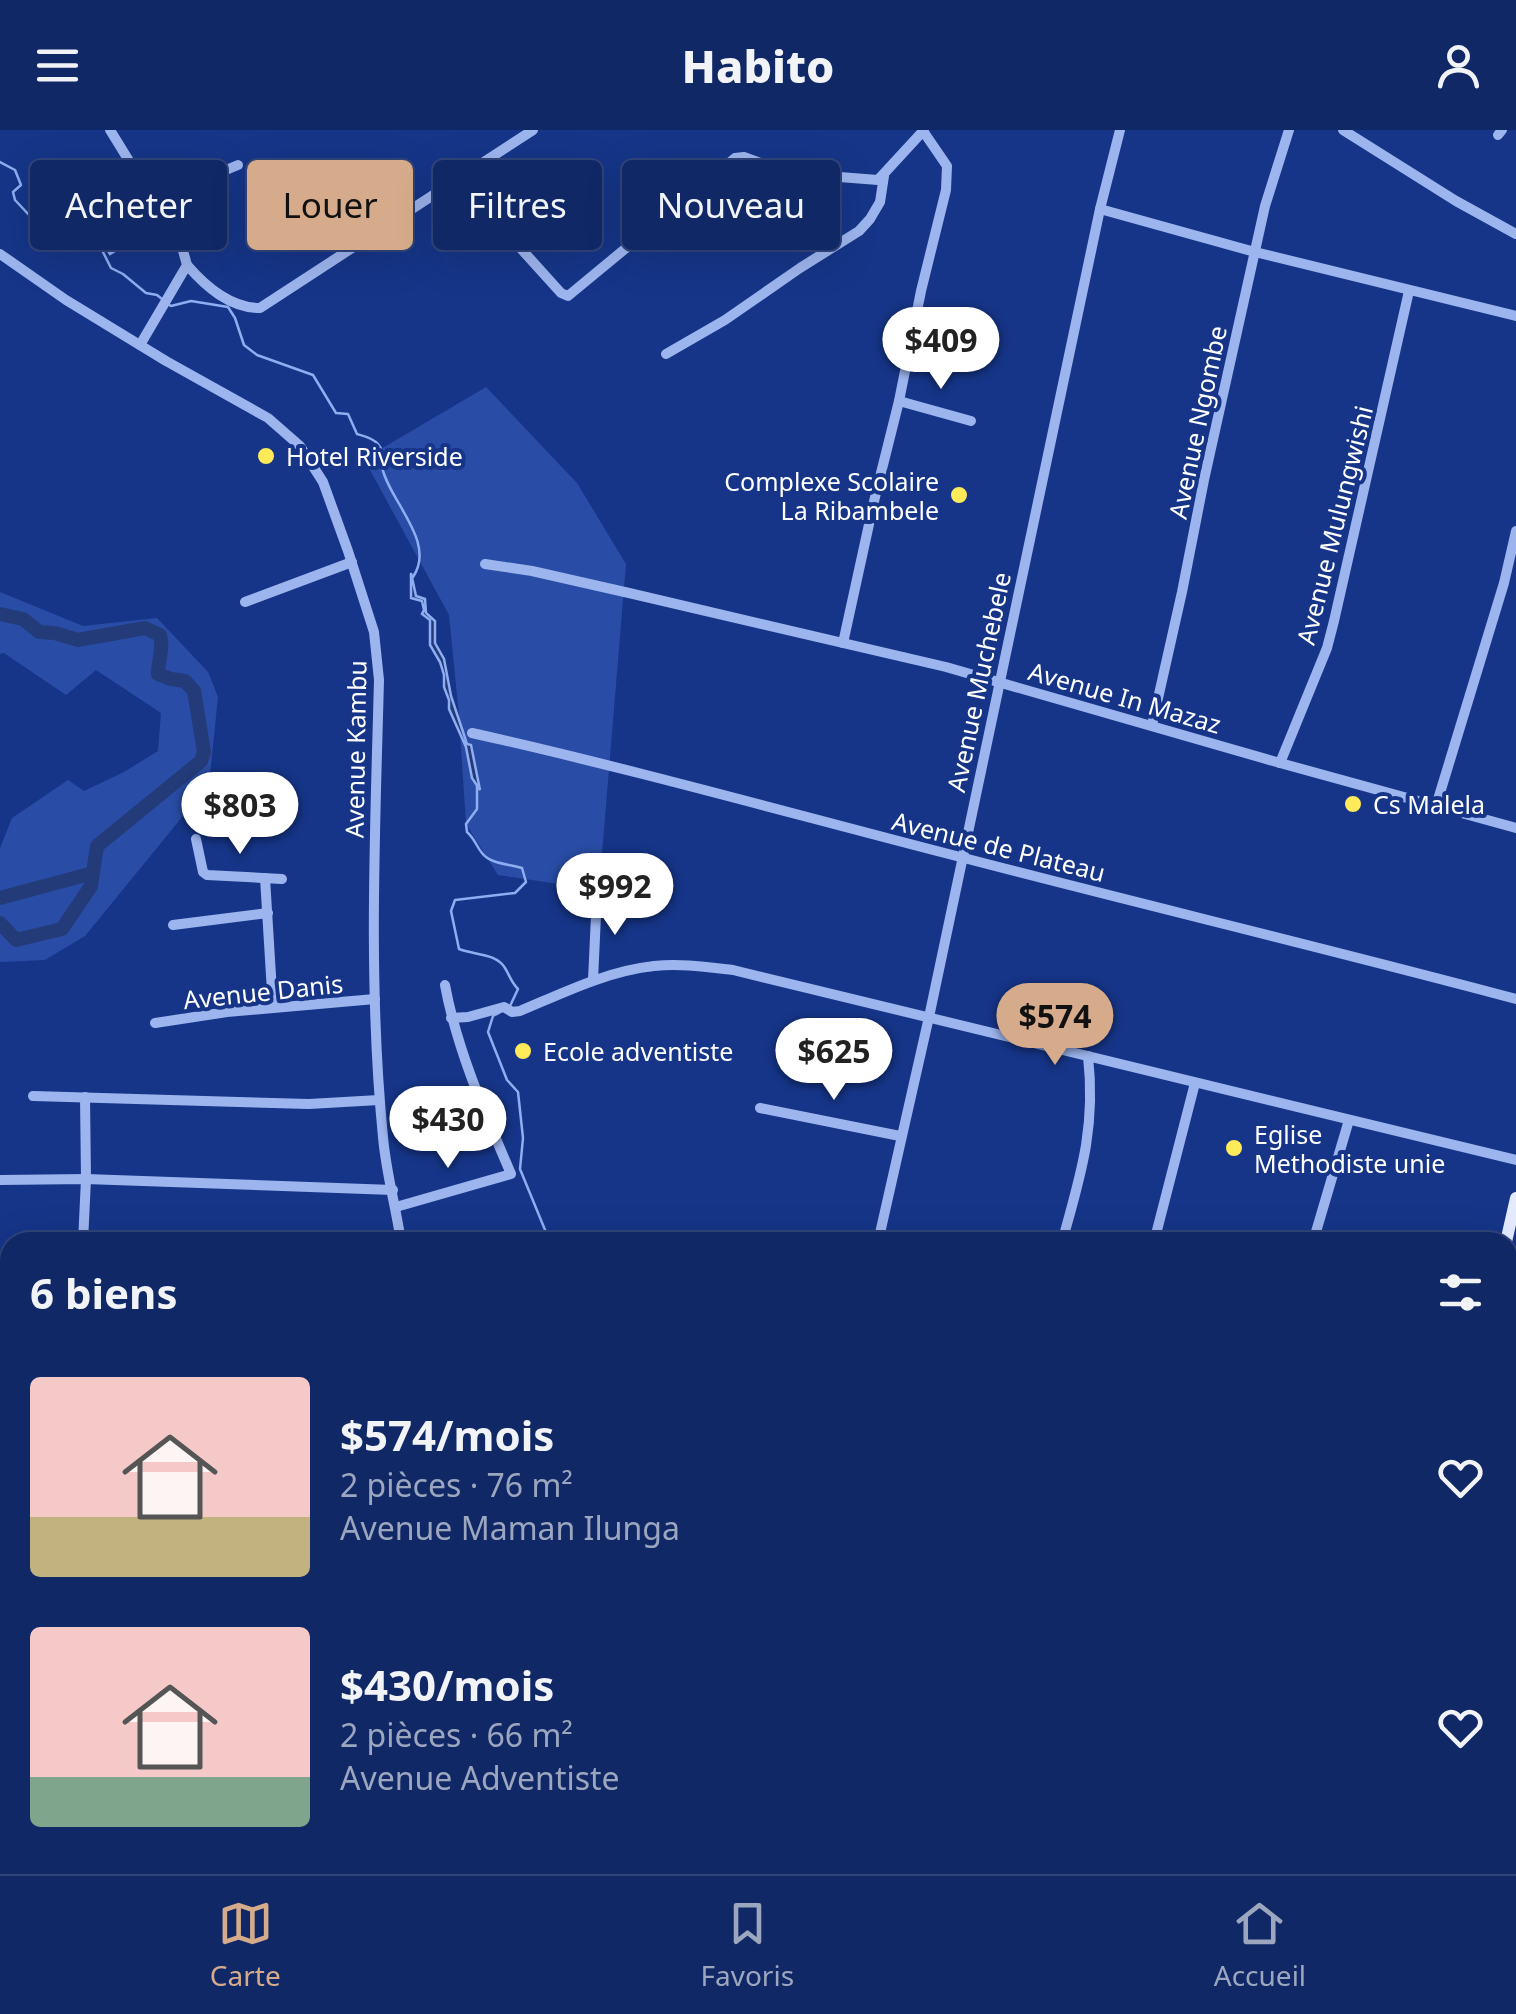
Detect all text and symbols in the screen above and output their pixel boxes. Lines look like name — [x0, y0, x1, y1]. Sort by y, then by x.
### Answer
text: Habito — [682, 35, 834, 96]
icon: menu — [30, 38, 85, 93]
icon: person — [1431, 38, 1486, 93]
chip: Acheter — [30, 160, 227, 250]
chip: Louer — [247, 160, 413, 250]
chip: Filtres — [433, 160, 602, 250]
chip: Nouveau — [622, 160, 840, 250]
pin: $409 — [882, 307, 1000, 392]
text: $409 — [904, 318, 978, 361]
street label: Avenue Ngombe — [1160, 322, 1234, 522]
street label: Avenue Mulungwishi — [1288, 402, 1380, 648]
place label: Hotel Riverside — [286, 439, 463, 473]
marker: Hotel Riverside — [255, 445, 277, 467]
place label: Complexe Scolaire La Ribambele — [724, 464, 939, 527]
marker: Complexe Scolaire La Ribambele — [948, 484, 970, 506]
street label: Avenue Muchebele — [938, 569, 1018, 795]
street label: Avenue In Mazaz — [1025, 653, 1225, 741]
street label: Avenue Kambu — [336, 660, 374, 838]
pin: $803 — [181, 772, 299, 857]
text: $803 — [203, 783, 277, 826]
place label: Cs Malela — [1373, 787, 1485, 821]
marker: Cs Malela — [1342, 793, 1364, 815]
street label: Avenue de Plateau — [889, 803, 1109, 889]
pin: $992 — [556, 853, 674, 938]
text: $992 — [578, 864, 652, 907]
street label: Avenue Danis — [181, 966, 345, 1016]
pin: $574 — [996, 983, 1114, 1068]
text: $574 — [1018, 994, 1092, 1037]
pin: $625 — [775, 1018, 893, 1103]
text: $625 — [797, 1029, 871, 1072]
place label: Ecole adventiste — [543, 1034, 733, 1068]
marker: Ecole adventiste — [512, 1040, 534, 1062]
pin: $430 — [389, 1086, 507, 1171]
text: $430 — [411, 1097, 485, 1140]
place label: Eglise Methodiste unie — [1254, 1117, 1445, 1180]
marker: Eglise Methodiste unie — [1223, 1137, 1245, 1159]
text: 6 biens — [30, 1264, 178, 1321]
icon: filters — [1433, 1265, 1488, 1320]
text: $574/mois — [340, 1406, 554, 1463]
icon: home — [110, 1417, 230, 1537]
icon: heart — [1433, 1450, 1488, 1505]
text: 2 pièces · 76 m² — [340, 1463, 573, 1506]
text: Avenue Maman Ilunga — [340, 1506, 680, 1549]
text: $430/mois — [340, 1656, 554, 1713]
icon: home — [110, 1667, 230, 1787]
icon: heart — [1433, 1700, 1488, 1755]
text: 2 pièces · 66 m² — [340, 1713, 573, 1756]
text: Avenue Adventiste — [340, 1756, 620, 1799]
tab: Carte — [210, 1896, 281, 1994]
tab: Favoris — [700, 1896, 794, 1994]
tab: Accueil — [1214, 1896, 1306, 1994]

